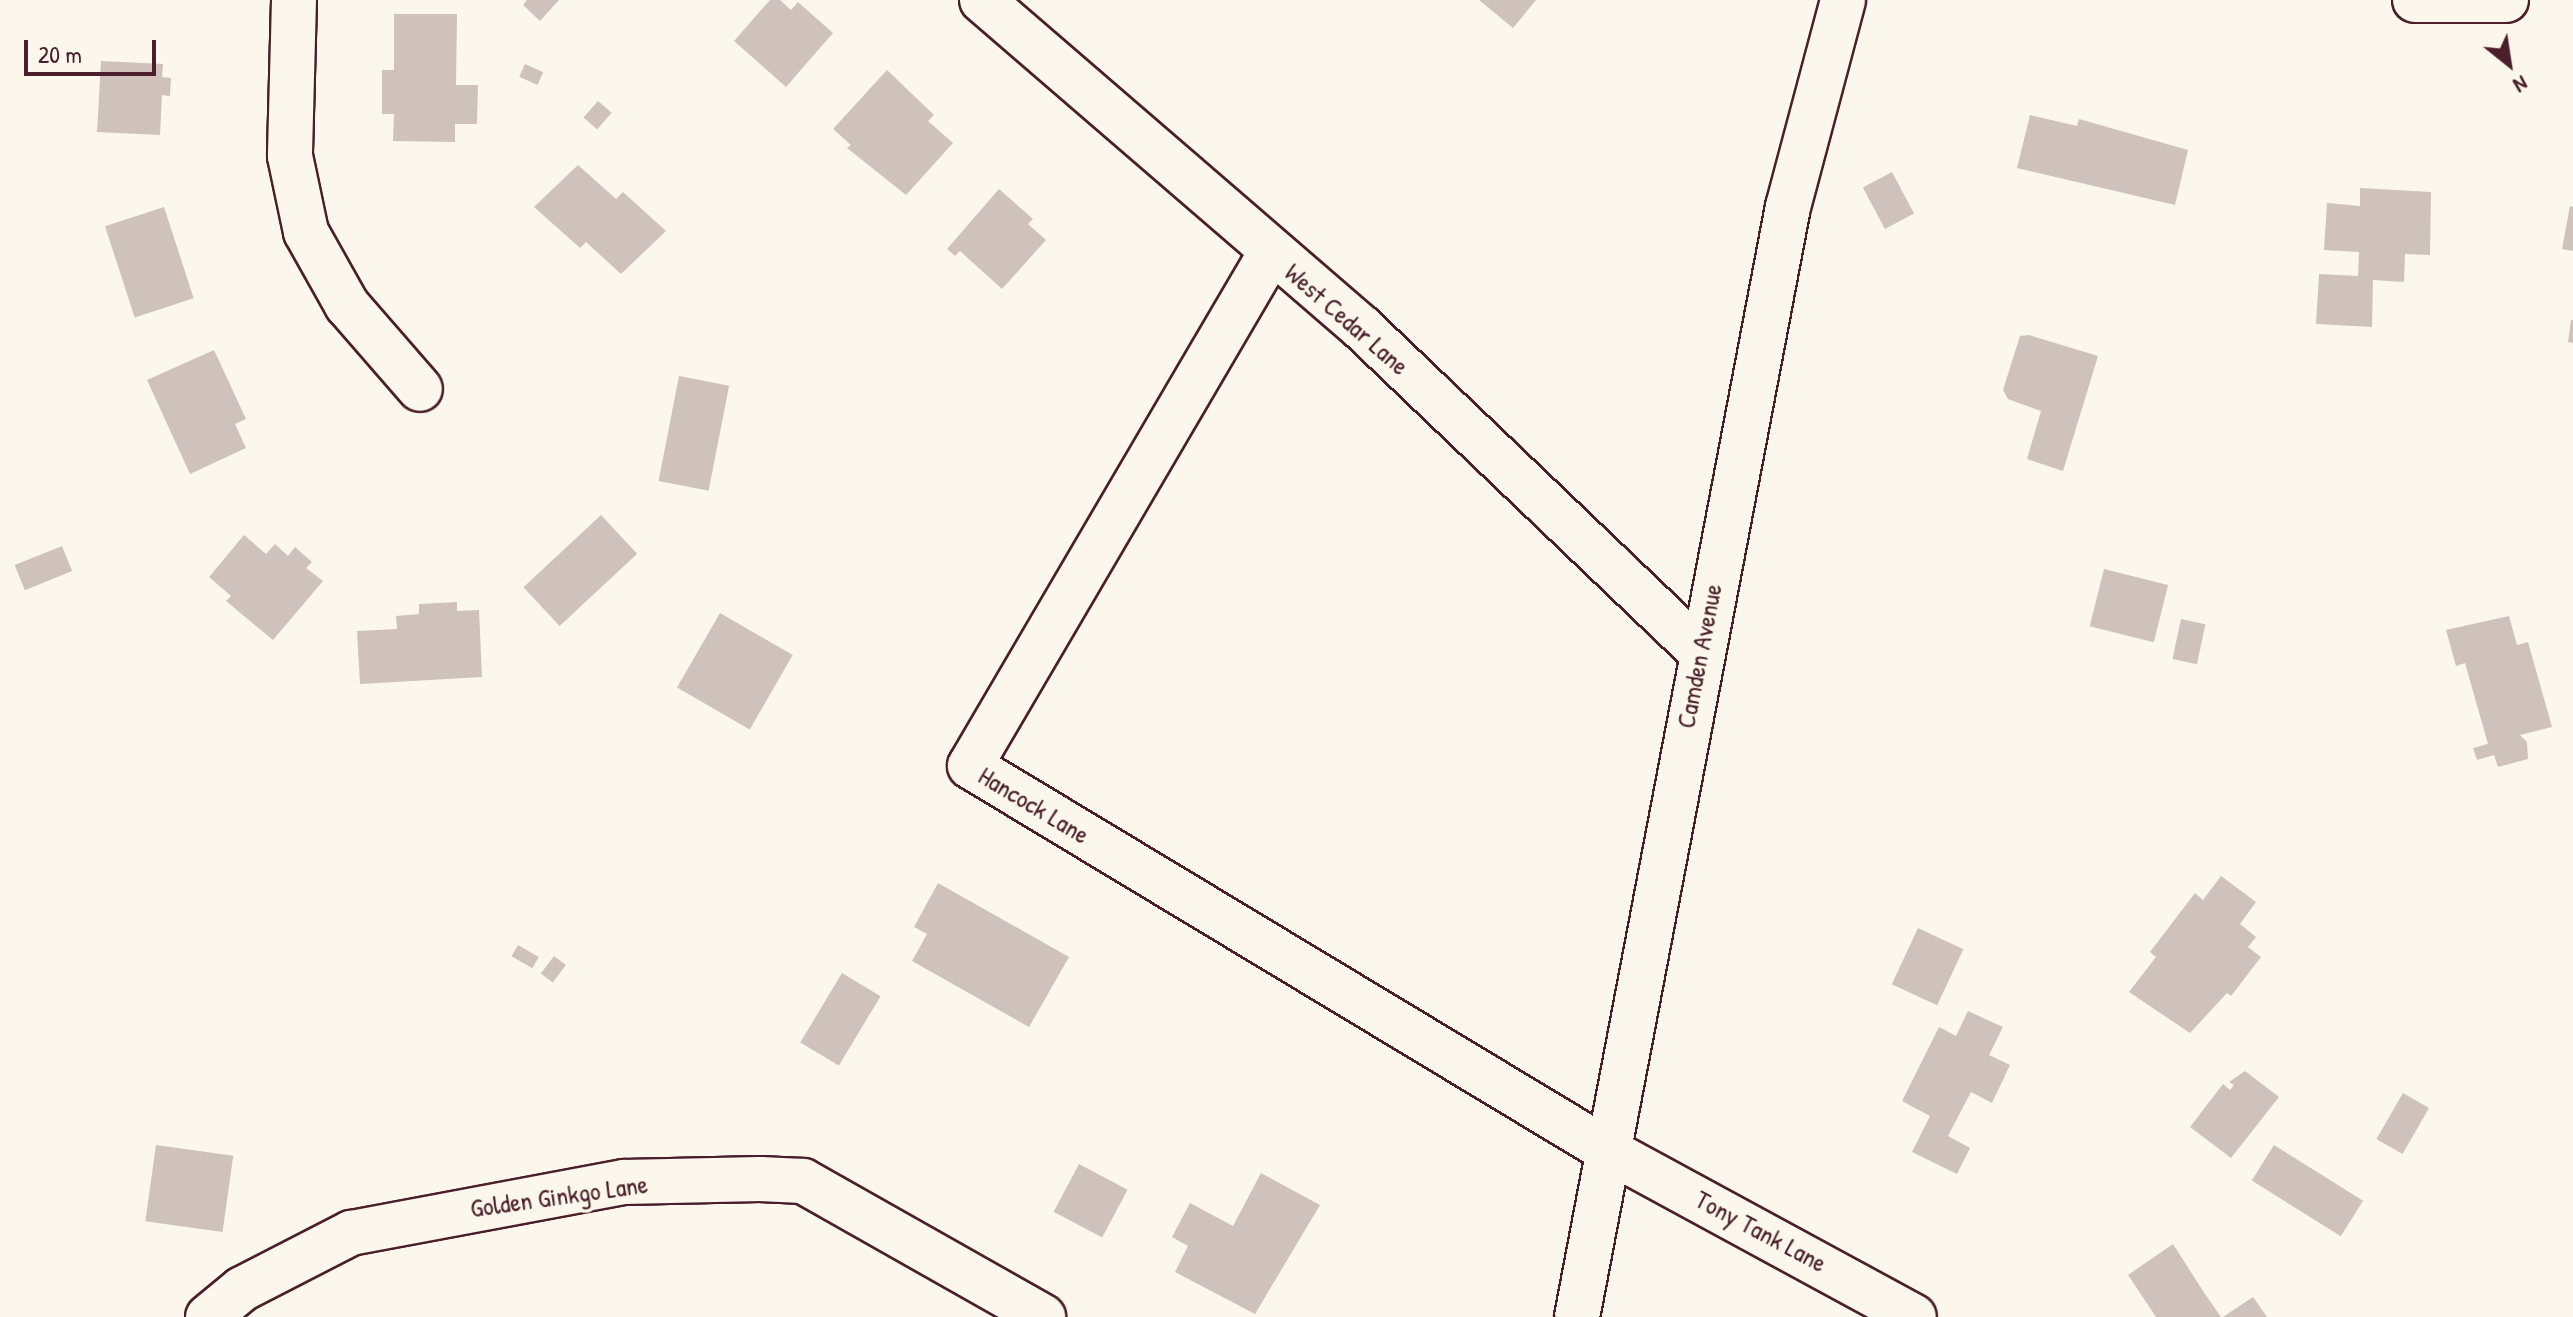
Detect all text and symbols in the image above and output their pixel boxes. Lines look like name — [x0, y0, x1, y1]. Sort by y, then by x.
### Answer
scale bar — [28, 24, 160, 74]
north arrow — [2469, 24, 2549, 104]
text: 20 m — [38, 38, 82, 70]
text: N — [2508, 69, 2534, 101]
street label: West Cedar Lane — [1279, 257, 1415, 381]
street label: Camden Avenue — [1670, 581, 1728, 731]
street label: Hancock Lane — [973, 760, 1095, 850]
street label: Golden Ginkgo Lane — [468, 1168, 650, 1224]
street label: Tony Tank Lane — [1690, 1183, 1832, 1279]

